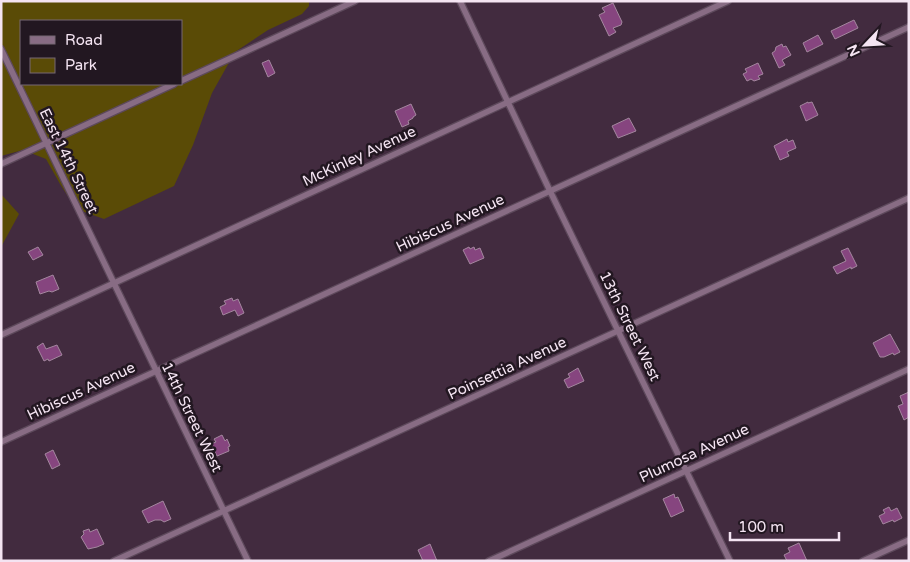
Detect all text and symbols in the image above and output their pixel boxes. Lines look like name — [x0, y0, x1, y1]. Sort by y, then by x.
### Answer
legend — [20, 20, 182, 85]
north arrow — [840, 20, 890, 70]
text: Road — [65, 31, 103, 49]
text: N — [844, 42, 864, 59]
text: Park — [65, 56, 97, 74]
street label: East 14th Street — [36, 105, 102, 217]
street label: McKinley Avenue — [299, 122, 419, 190]
street label: Hibiscus Avenue — [393, 190, 507, 256]
street label: 13th Street West — [596, 268, 665, 384]
street label: Poinsettia Avenue — [445, 333, 569, 403]
street label: Hibiscus Avenue — [24, 358, 138, 424]
street label: 14th Street West — [158, 359, 227, 475]
street label: Plumosa Avenue — [636, 420, 752, 486]
scale bar — [730, 510, 839, 542]
text: 100 m — [738, 518, 784, 536]

